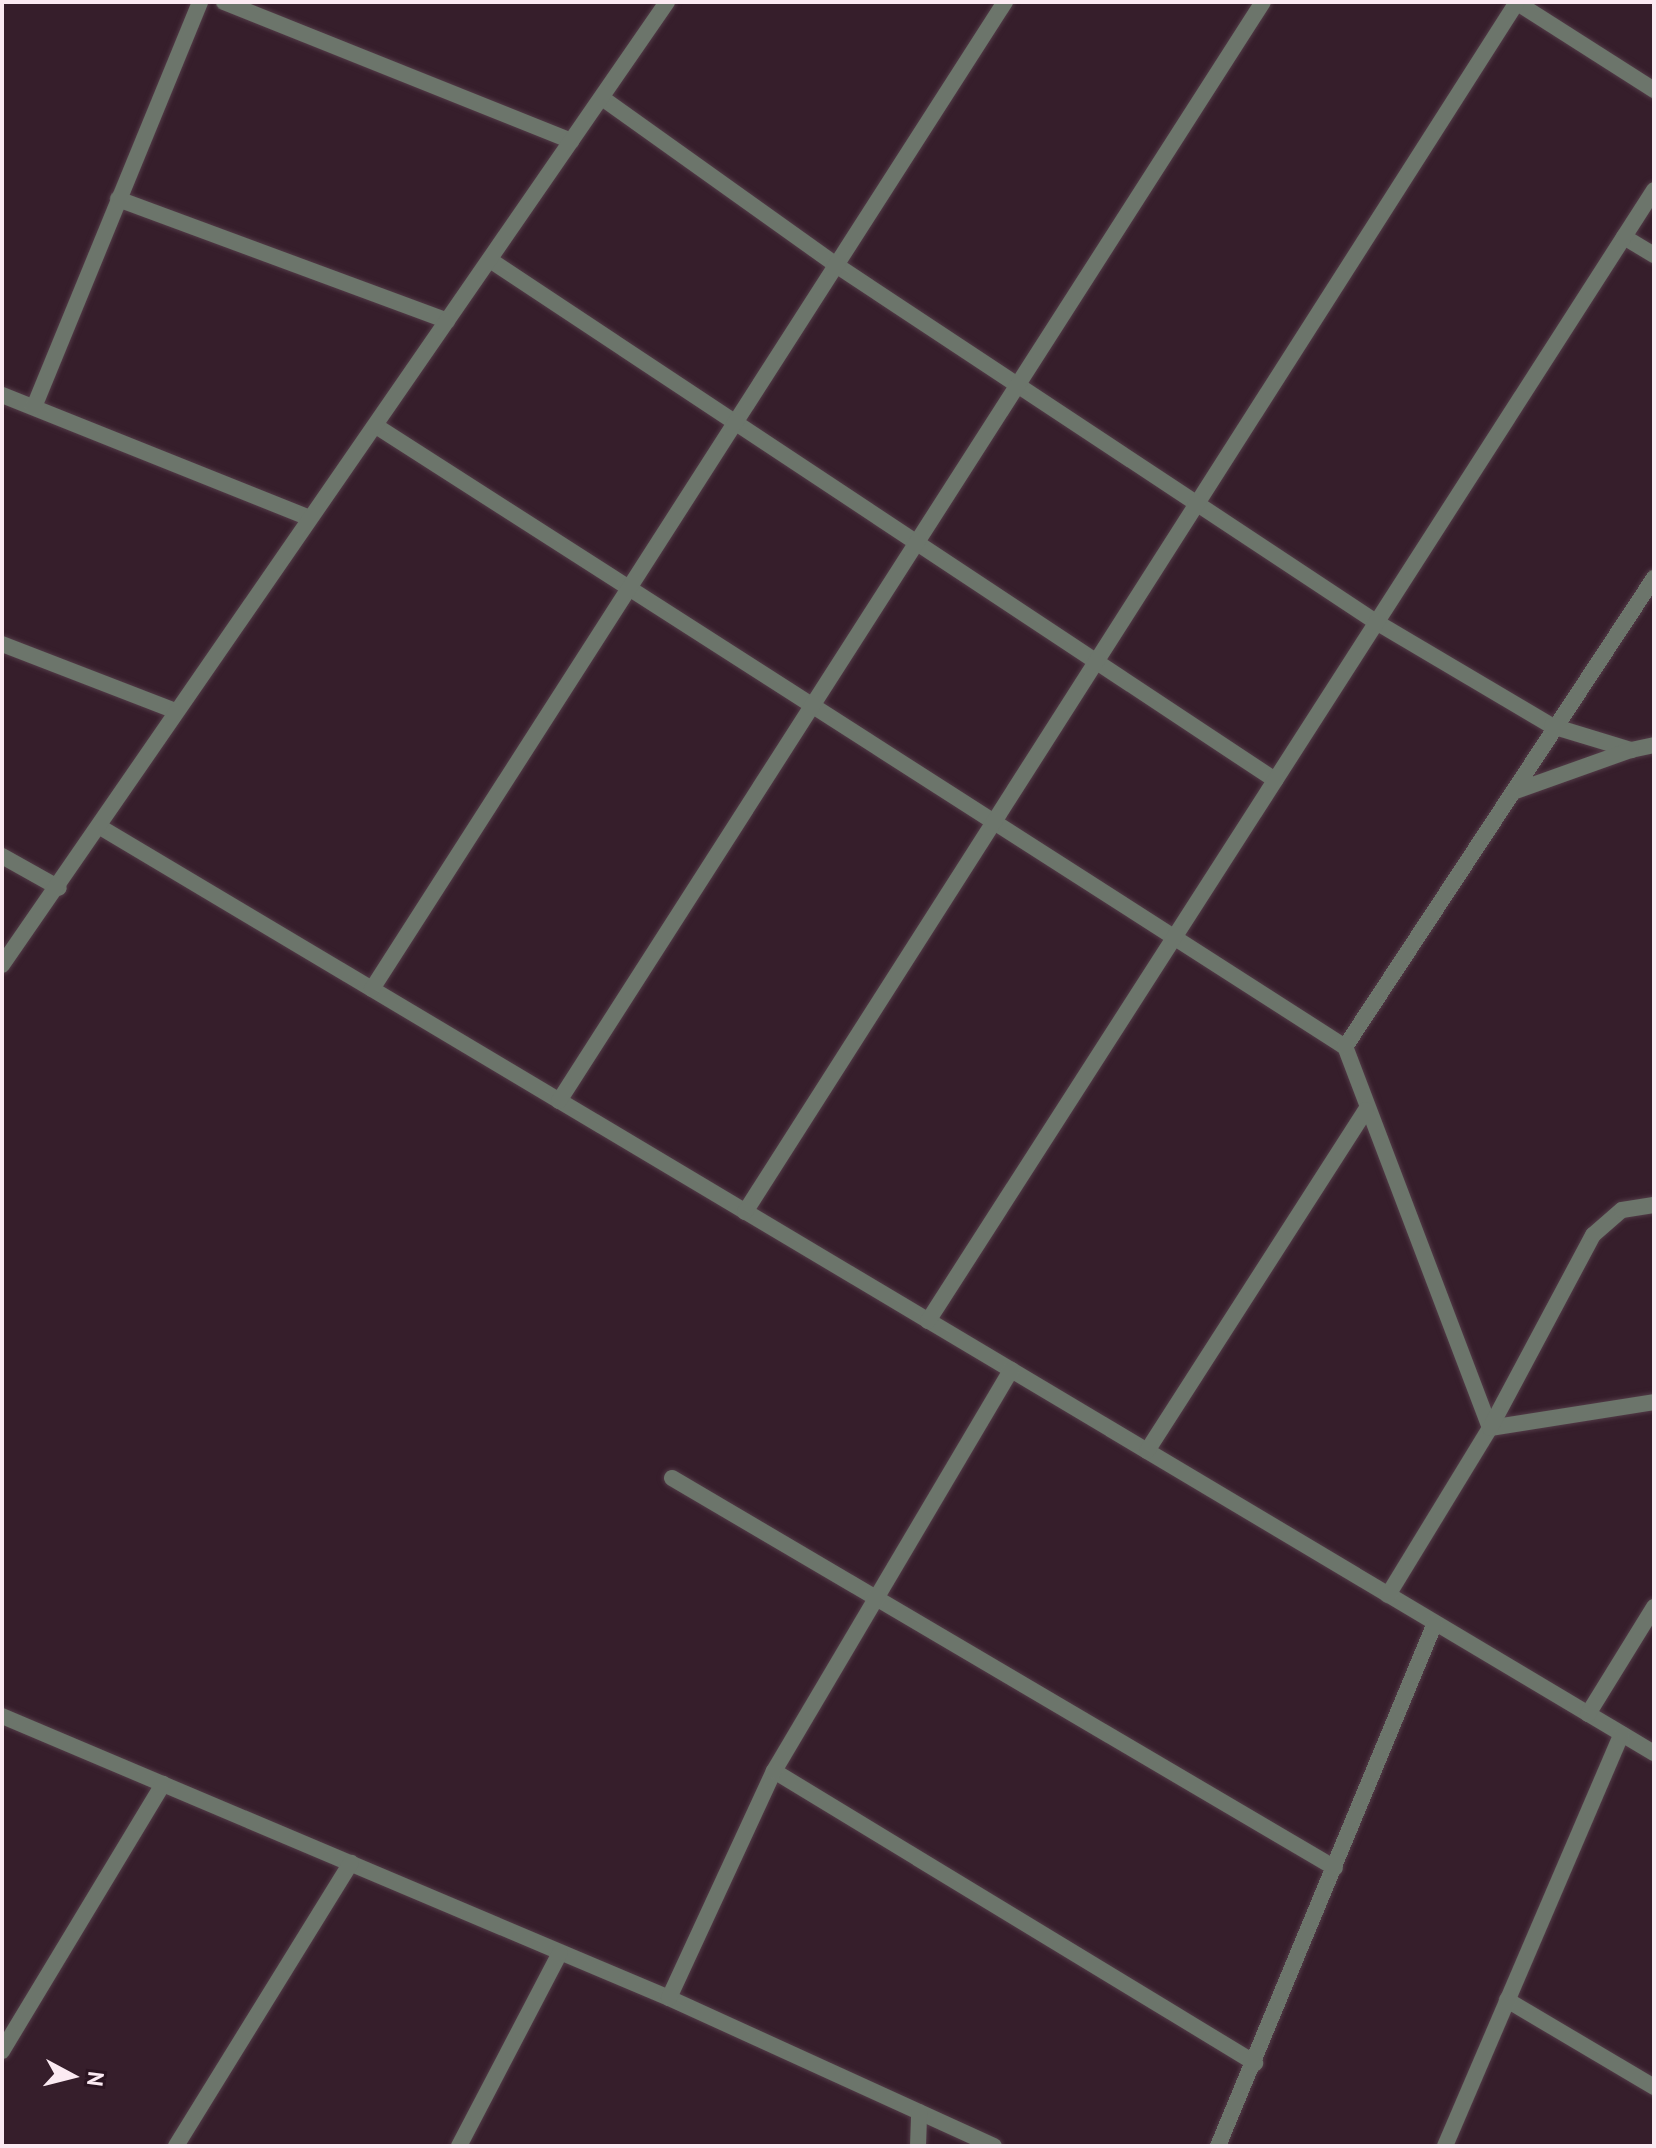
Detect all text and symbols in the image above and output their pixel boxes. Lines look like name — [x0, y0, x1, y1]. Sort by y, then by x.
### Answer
north arrow — [32, 2036, 112, 2116]
text: N — [81, 2070, 111, 2088]

